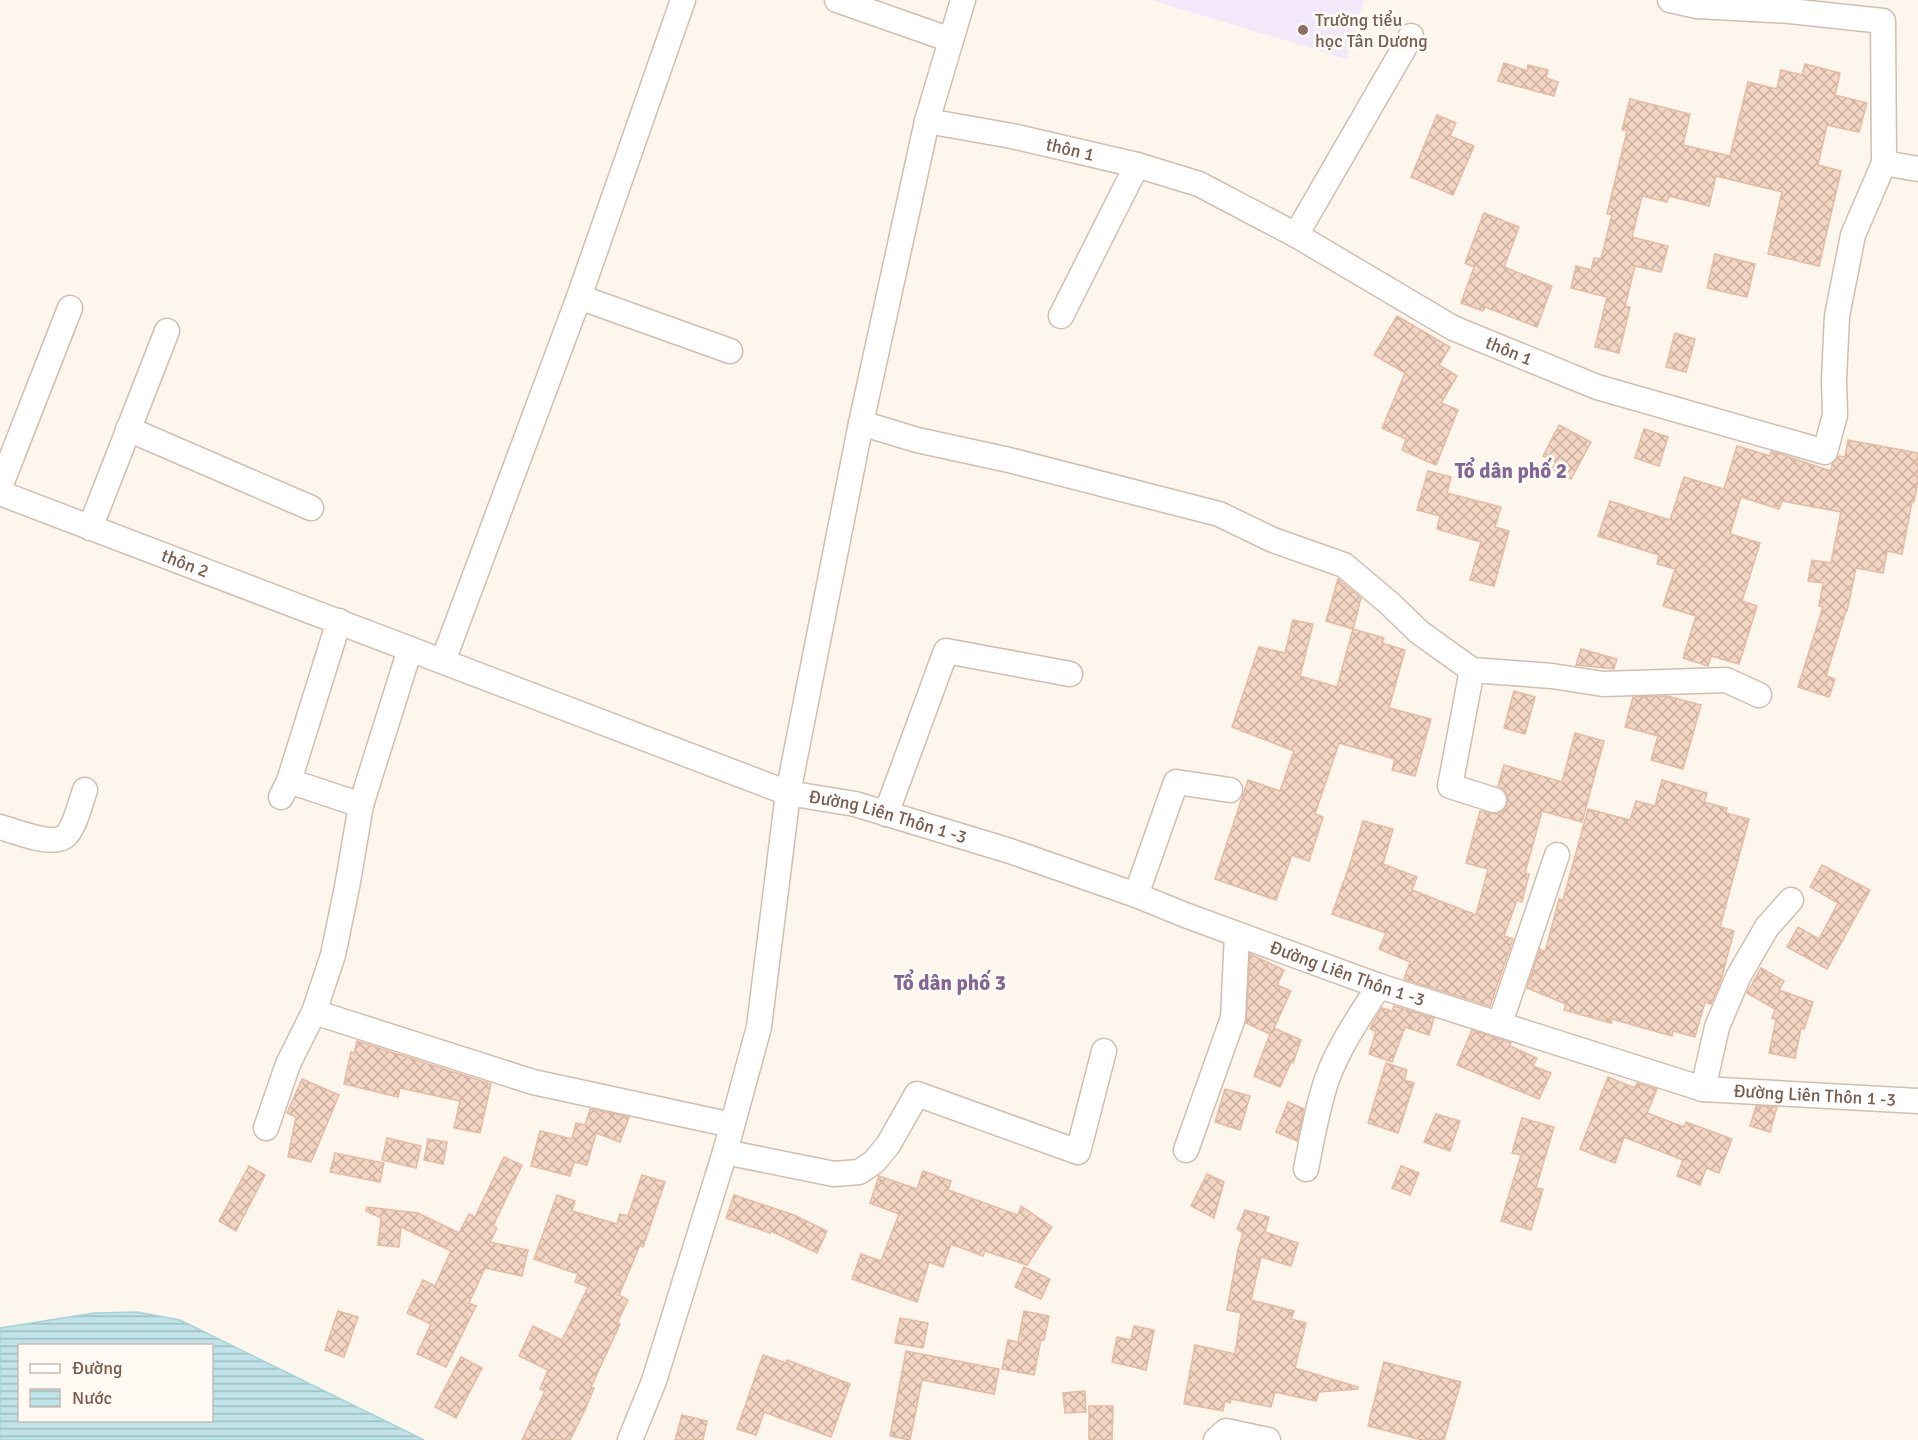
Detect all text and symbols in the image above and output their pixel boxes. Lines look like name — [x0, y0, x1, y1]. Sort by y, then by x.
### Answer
place label: Trường tiểu học Tân Dương — [1315, 9, 1428, 52]
marker: Trường tiểu học Tân Dương — [1296, 23, 1310, 37]
street label: thôn 1 — [1044, 133, 1097, 166]
street label: thôn 1 — [1482, 331, 1536, 370]
district label: Tổ dân phố 2 — [1455, 457, 1567, 484]
street label: thôn 2 — [158, 544, 212, 582]
street label: Đường Liên Thôn 1 -3 — [807, 786, 970, 848]
street label: Đường Liên Thôn 1 -3 — [1267, 936, 1428, 1011]
district label: Tổ dân phố 3 — [894, 969, 1006, 996]
street label: Đường Liên Thôn 1 -3 — [1733, 1080, 1897, 1111]
legend — [18, 1344, 213, 1422]
text: Đường — [72, 1357, 123, 1379]
text: Nước — [72, 1387, 112, 1409]

